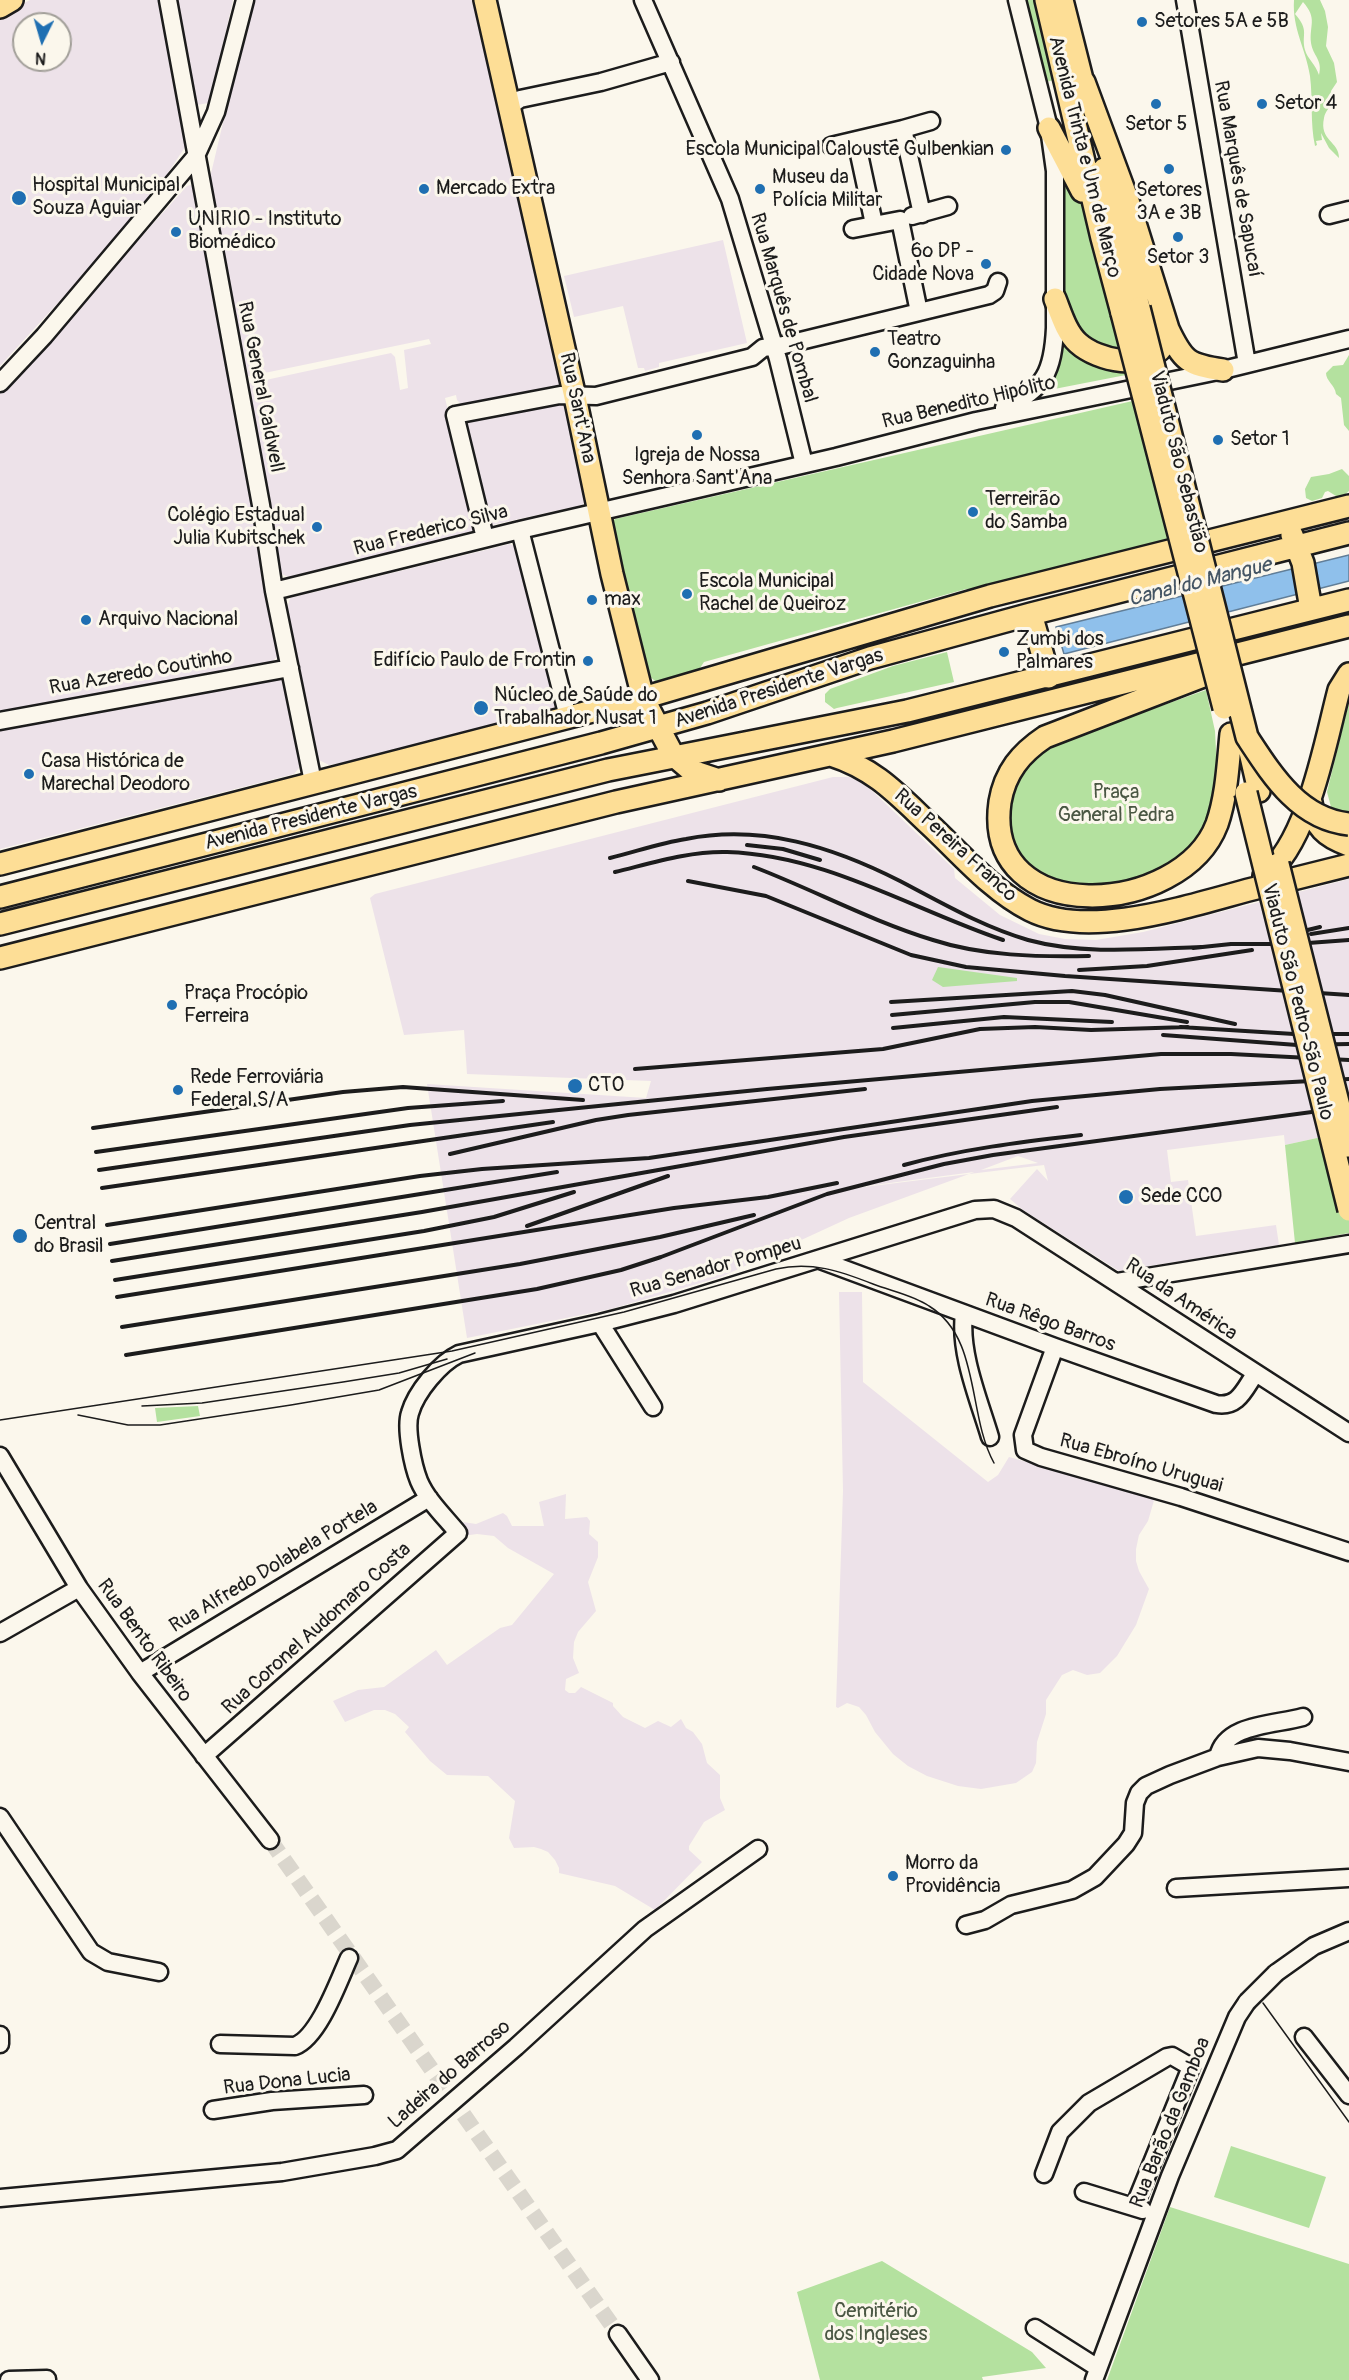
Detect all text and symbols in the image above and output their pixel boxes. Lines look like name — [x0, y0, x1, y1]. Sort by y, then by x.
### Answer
place label: Setores 5A e 5B — [1154, 10, 1289, 34]
north arrow — [12, 12, 72, 72]
marker: Setores 5A e 5B — [1135, 15, 1149, 29]
street label: Avenida Trinta e Um de Março — [1042, 34, 1126, 280]
text: N — [34, 48, 47, 68]
street label: Rua Marquês de Sapucaí — [1208, 79, 1266, 279]
place label: Setor 4 — [1274, 92, 1337, 116]
marker: Setor 5 — [1149, 97, 1163, 111]
marker: Setor 4 — [1255, 97, 1269, 111]
place label: Setor 5 — [1125, 113, 1187, 137]
place label: Escola Municipal Calouste Gulbenkian — [685, 138, 994, 162]
marker: Escola Municipal Calouste Gulbenkian — [999, 143, 1013, 157]
marker: Setores 3A e 3B — [1162, 162, 1176, 176]
place label: Museu da Polícia Militar — [772, 166, 882, 213]
place label: Hospital Municipal Souza Aguiar — [32, 174, 180, 221]
place label: Mercado Extra — [436, 177, 555, 201]
place label: Setores 3A e 3B — [1136, 179, 1202, 226]
marker: Mercado Extra — [417, 182, 431, 196]
marker: Museu da Polícia Militar — [753, 182, 767, 196]
marker: Hospital Municipal Souza Aguiar — [10, 189, 28, 207]
place label: UNIRIO - Instituto Biomédico — [188, 208, 342, 255]
street label: Rua Marquês de Pombal — [744, 210, 822, 406]
marker: UNIRIO - Instituto Biomédico — [169, 225, 183, 239]
marker: Setor 3 — [1171, 230, 1185, 244]
place label: 6º DP - Cidade Nova — [872, 240, 974, 287]
place label: Setor 3 — [1147, 246, 1209, 270]
marker: 6º DP - Cidade Nova — [979, 257, 993, 271]
street label: Rua General Caldwell — [232, 299, 288, 475]
place label: Teatro Gonzaguinha — [887, 328, 995, 375]
marker: Teatro Gonzaguinha — [868, 345, 882, 359]
street label: Rua Sant'Ana — [554, 351, 600, 465]
street label: Viaduto São Sebastião — [1144, 368, 1212, 556]
street label: Rua Benedito Hipólito — [880, 371, 1058, 435]
marker: Igreja de Nossa Senhora Sant'Ana — [690, 428, 704, 442]
place label: Setor 1 — [1230, 428, 1290, 452]
marker: Setor 1 — [1211, 433, 1225, 447]
place label: Igreja de Nossa Senhora Sant'Ana — [622, 444, 772, 491]
place label: Terreirão do Samba — [985, 488, 1067, 535]
street label: Rua Frederico Silva — [351, 500, 511, 562]
place label: Colégio Estadual Julia Kubitschek — [167, 504, 305, 551]
marker: Terreirão do Samba — [966, 505, 980, 519]
marker: Colégio Estadual Julia Kubitschek — [310, 520, 324, 534]
water label: Canal do Mangue — [1126, 553, 1274, 613]
place label: Escola Municipal Rachel de Queiroz — [699, 570, 846, 617]
marker: Escola Municipal Rachel de Queiroz — [680, 587, 694, 601]
place label: max — [604, 588, 641, 612]
marker: max — [585, 593, 599, 607]
place label: Arquivo Nacional — [98, 608, 238, 632]
marker: Arquivo Nacional — [79, 613, 93, 627]
place label: Zumbi dos Palmares — [1016, 628, 1104, 675]
street label: Avenida Presidente Vargas — [672, 644, 886, 734]
street label: Rua Azeredo Coutinho — [48, 645, 234, 701]
marker: Zumbi dos Palmares — [997, 645, 1011, 659]
place label: Edifício Paulo de Frontin — [373, 649, 576, 673]
marker: Edifício Paulo de Frontin — [581, 654, 595, 668]
place label: Núcleo de Saúde do Trabalhador Nusat 1 — [494, 684, 658, 731]
marker: Núcleo de Saúde do Trabalhador Nusat 1 — [472, 699, 490, 717]
place label: Casa Histórica de Marechal Deodoro — [41, 750, 190, 797]
marker: Casa Histórica de Marechal Deodoro — [22, 767, 36, 781]
street label: Avenida Presidente Vargas — [202, 780, 420, 856]
park label: Praça General Pedra — [1058, 781, 1174, 828]
street label: Rua Pereira Franco — [889, 784, 1021, 908]
street label: Viaduto São Pedro-São Paulo — [1256, 881, 1338, 1123]
place label: Praça Procópio Ferreira — [184, 982, 308, 1029]
marker: Praça Procópio Ferreira — [165, 998, 179, 1012]
place label: Rede Ferroviária Federal S/A — [190, 1066, 323, 1113]
place label: CTO — [588, 1074, 624, 1098]
marker: CTO — [566, 1077, 584, 1095]
marker: Rede Ferroviária Federal S/A — [171, 1083, 185, 1097]
place label: Sede CCO — [1140, 1185, 1222, 1209]
marker: Sede CCO — [1117, 1188, 1135, 1206]
place label: Central do Brasil — [34, 1212, 103, 1259]
marker: Central do Brasil — [11, 1227, 29, 1245]
street label: Rua Senador Pompeu — [628, 1232, 804, 1304]
street label: Rua da América — [1120, 1254, 1242, 1346]
street label: Rua Rêgo Barros — [982, 1288, 1118, 1358]
street label: Rua Ebroíno Uruguai — [1057, 1429, 1225, 1499]
street label: Rua Alfredo Dolabela Portela — [166, 1495, 382, 1639]
street label: Rua Coronel Audomaro Costa — [218, 1538, 416, 1720]
street label: Rua Bento Ribeiro — [91, 1575, 197, 1707]
place label: Morro da Providência — [905, 1852, 1000, 1899]
marker: Morro da Providência — [886, 1869, 900, 1883]
street label: Ladeira do Barroso — [384, 2015, 516, 2135]
street label: Rua Barão da Gamboa — [1126, 2034, 1216, 2212]
street label: Rua Dona Lucia — [222, 2063, 352, 2101]
park label: Cemitério dos Ingleses — [825, 2300, 927, 2347]

